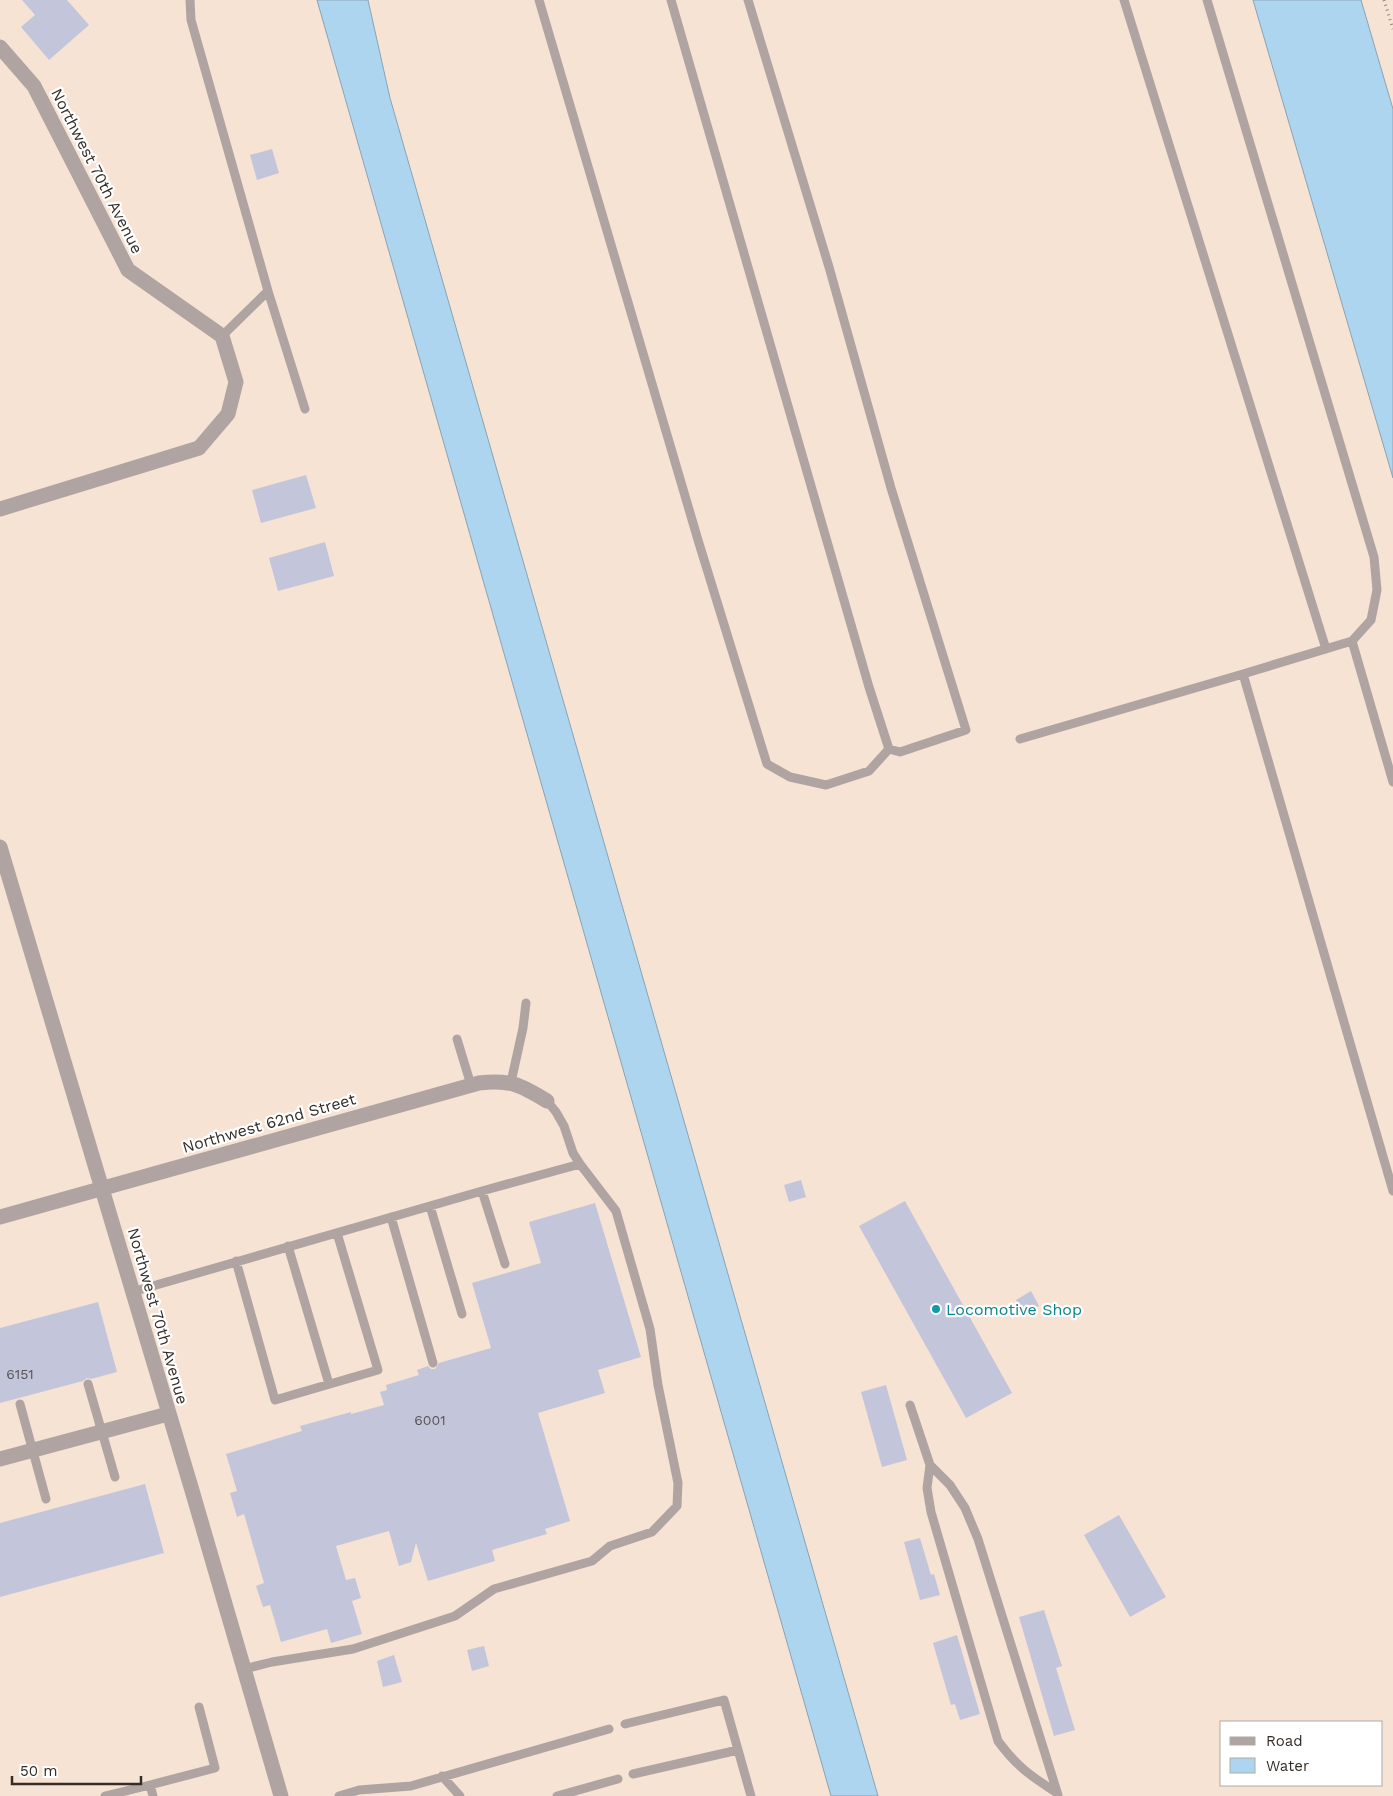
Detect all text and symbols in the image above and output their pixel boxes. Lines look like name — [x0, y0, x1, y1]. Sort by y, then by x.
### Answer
street label: Northwest 70th Avenue — [47, 85, 147, 257]
street label: Northwest 62nd Street — [180, 1089, 358, 1157]
street label: Northwest 70th Avenue — [124, 1226, 192, 1406]
place label: Locomotive Shop — [946, 1300, 1082, 1319]
marker: Locomotive Shop — [930, 1303, 942, 1315]
house number: 6151 — [6, 1366, 34, 1382]
house number: 6001 — [414, 1412, 446, 1428]
legend — [1220, 1721, 1383, 1786]
text: Road — [1266, 1732, 1303, 1750]
scale bar — [12, 1754, 141, 1786]
text: Water — [1266, 1757, 1309, 1775]
text: 50 m — [20, 1762, 57, 1780]

